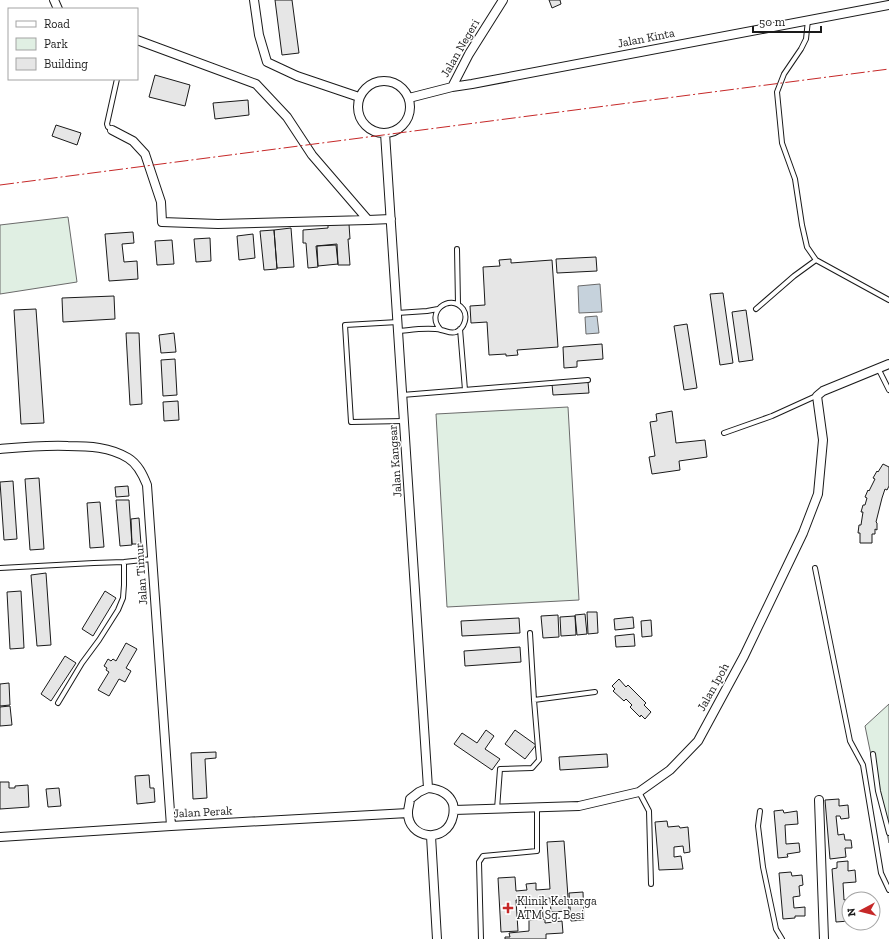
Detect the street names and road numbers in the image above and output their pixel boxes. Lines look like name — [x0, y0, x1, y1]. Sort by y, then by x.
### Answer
street label: Jalan Negeri — [438, 16, 482, 79]
street label: Jalan Kinta — [616, 26, 676, 50]
street label: Jalan Kangsar — [385, 424, 405, 498]
street label: Jalan Timur — [132, 542, 150, 606]
street label: Jalan Ipoh — [694, 660, 732, 713]
street label: Jalan Perak — [173, 803, 234, 821]

